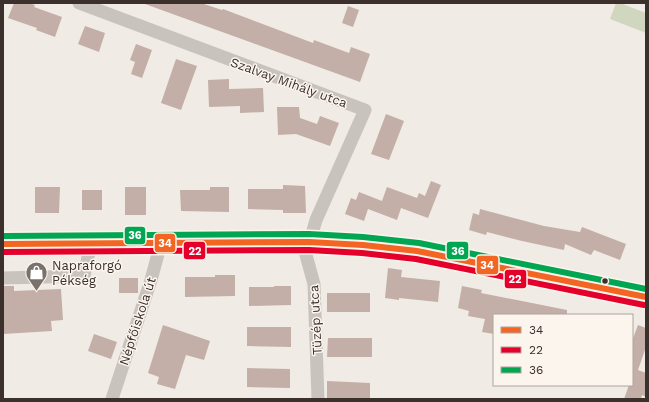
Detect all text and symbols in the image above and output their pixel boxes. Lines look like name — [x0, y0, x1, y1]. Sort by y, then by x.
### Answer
street label: Szalvay Mihály utca — [228, 54, 350, 111]
line badge: 36 — [124, 226, 146, 245]
text: 36 — [128, 229, 142, 242]
line badge: 34 — [154, 233, 176, 253]
text: 34 — [158, 237, 172, 250]
line badge: 22 — [183, 241, 206, 260]
line badge: 36 — [446, 241, 469, 260]
text: 22 — [188, 245, 202, 258]
text: 36 — [451, 245, 465, 258]
line badge: 34 — [476, 255, 499, 275]
place label: Napraforgó Pékség — [52, 258, 122, 288]
shop icon: Napraforgó Pékség — [24, 259, 50, 292]
text: 34 — [480, 259, 494, 272]
line badge: 22 — [504, 269, 527, 289]
text: 22 — [508, 273, 522, 286]
street label: Népfőiskola út — [116, 275, 159, 367]
unlabelled marker — [600, 276, 610, 286]
street label: Tüzép utca — [306, 284, 325, 355]
legend — [493, 314, 633, 386]
text: 34 — [529, 323, 543, 337]
text: 22 — [529, 343, 543, 357]
text: 36 — [529, 363, 543, 377]

